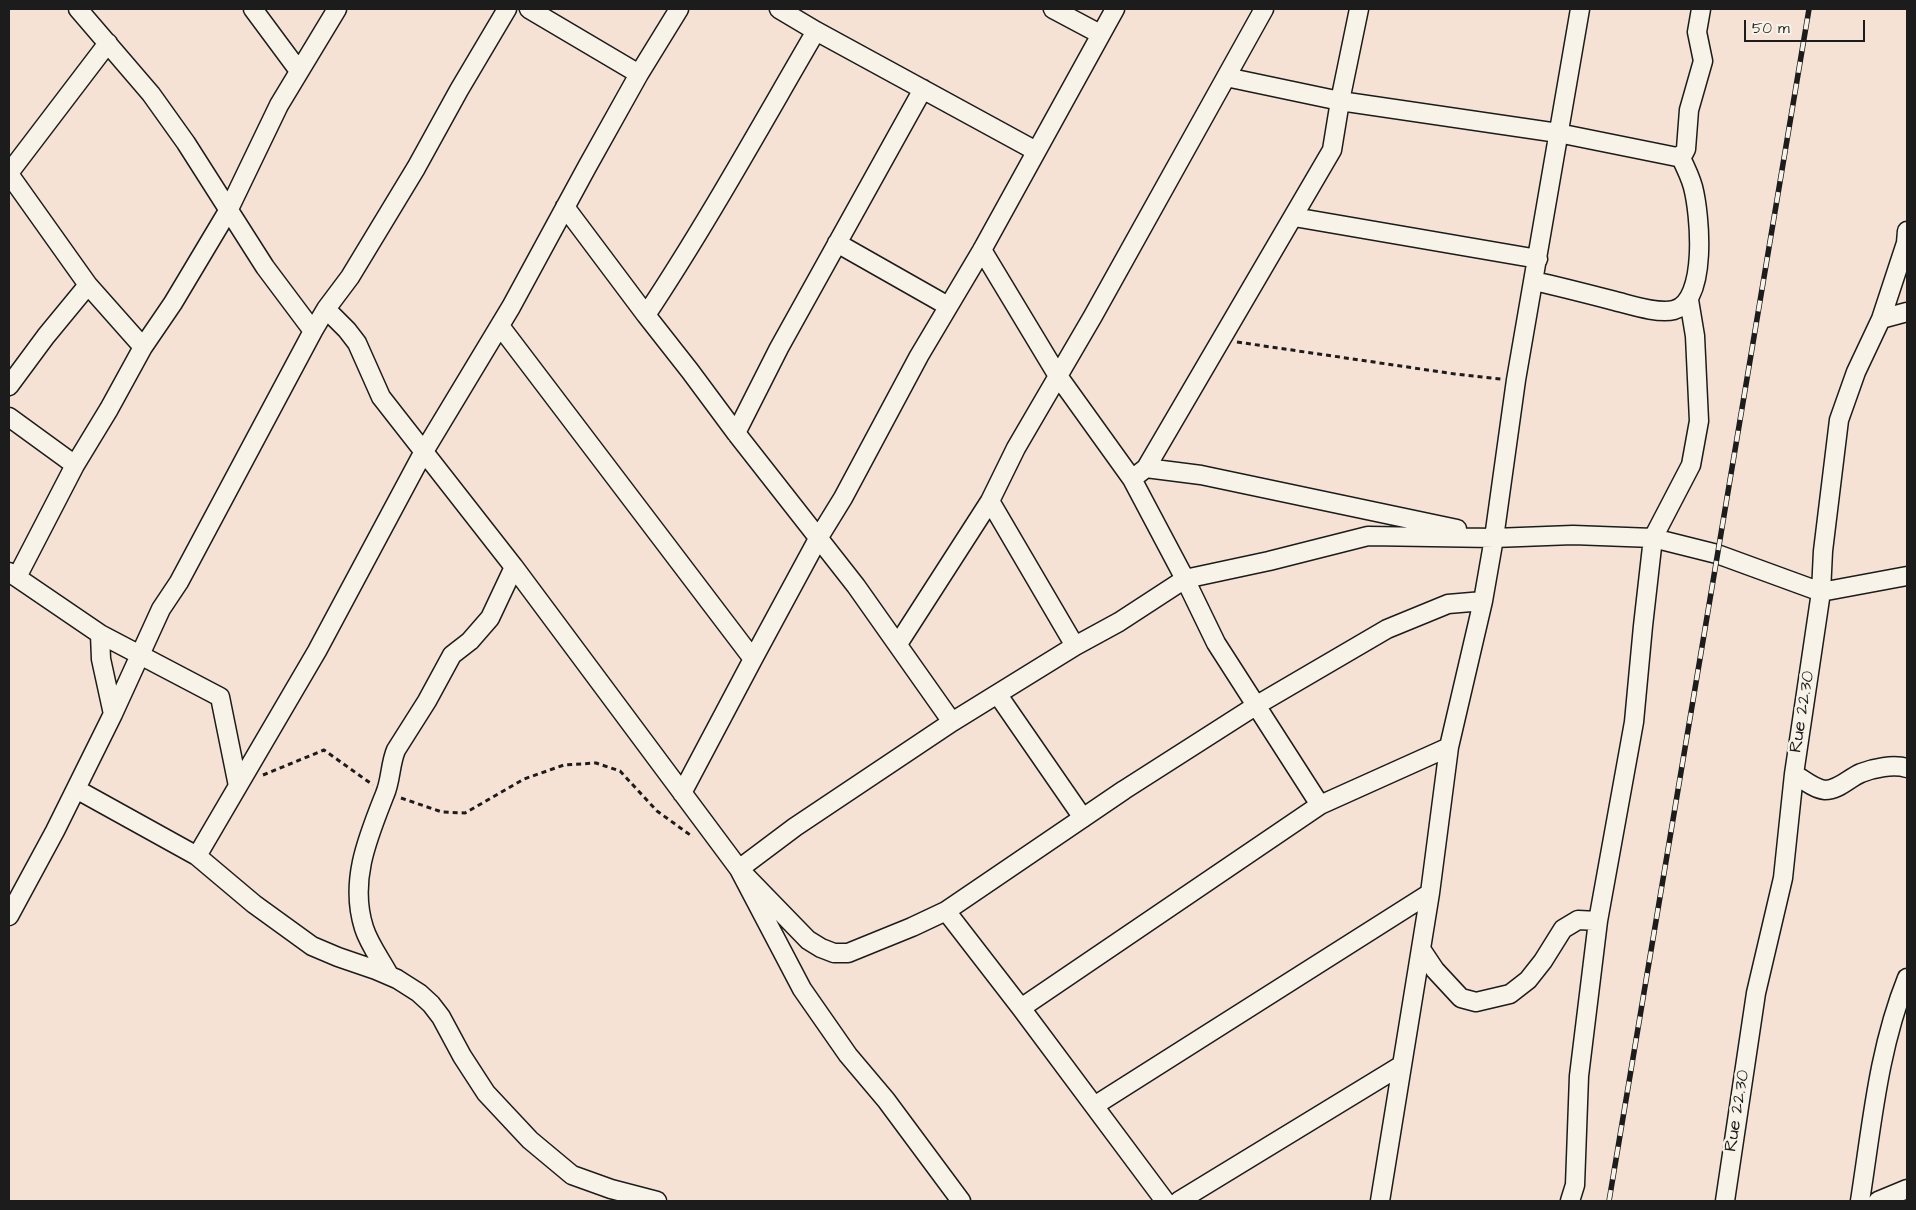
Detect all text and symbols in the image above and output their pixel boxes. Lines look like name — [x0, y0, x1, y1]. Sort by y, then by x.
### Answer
scale bar — [1746, 10, 1867, 42]
text: 50 m — [1752, 18, 1790, 39]
street label: Rue 22.30 — [1786, 670, 1820, 754]
street label: Rue 22.30 — [1721, 1069, 1755, 1153]

